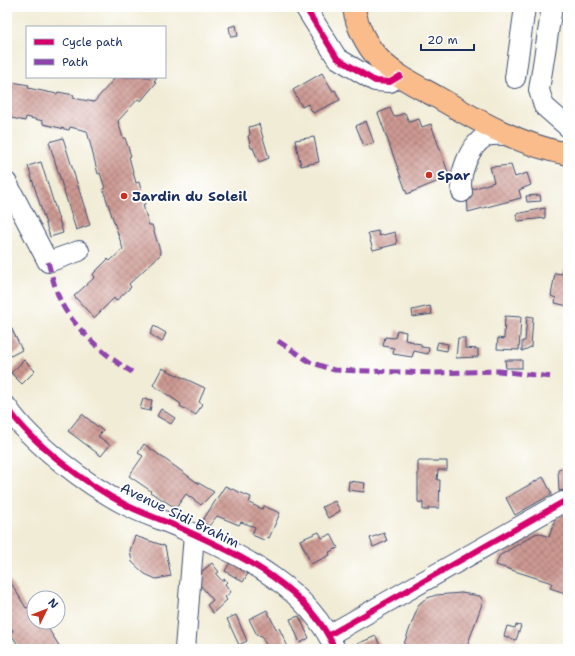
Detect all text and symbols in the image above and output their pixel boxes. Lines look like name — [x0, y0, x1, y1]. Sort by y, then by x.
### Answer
legend — [26, 26, 166, 78]
scale bar — [421, 26, 474, 52]
text: 20 m — [427, 32, 458, 48]
text: Cycle path — [62, 34, 123, 50]
text: Path — [62, 54, 88, 70]
place label: Spar — [437, 166, 471, 184]
marker: Spar — [424, 170, 434, 180]
place label: Jardin du Soleil — [132, 187, 247, 205]
marker: Jardin du Soleil — [119, 191, 129, 201]
street label: Avenue Sidi Brahim — [118, 478, 242, 552]
north arrow — [26, 590, 66, 630]
text: N — [44, 595, 62, 612]

